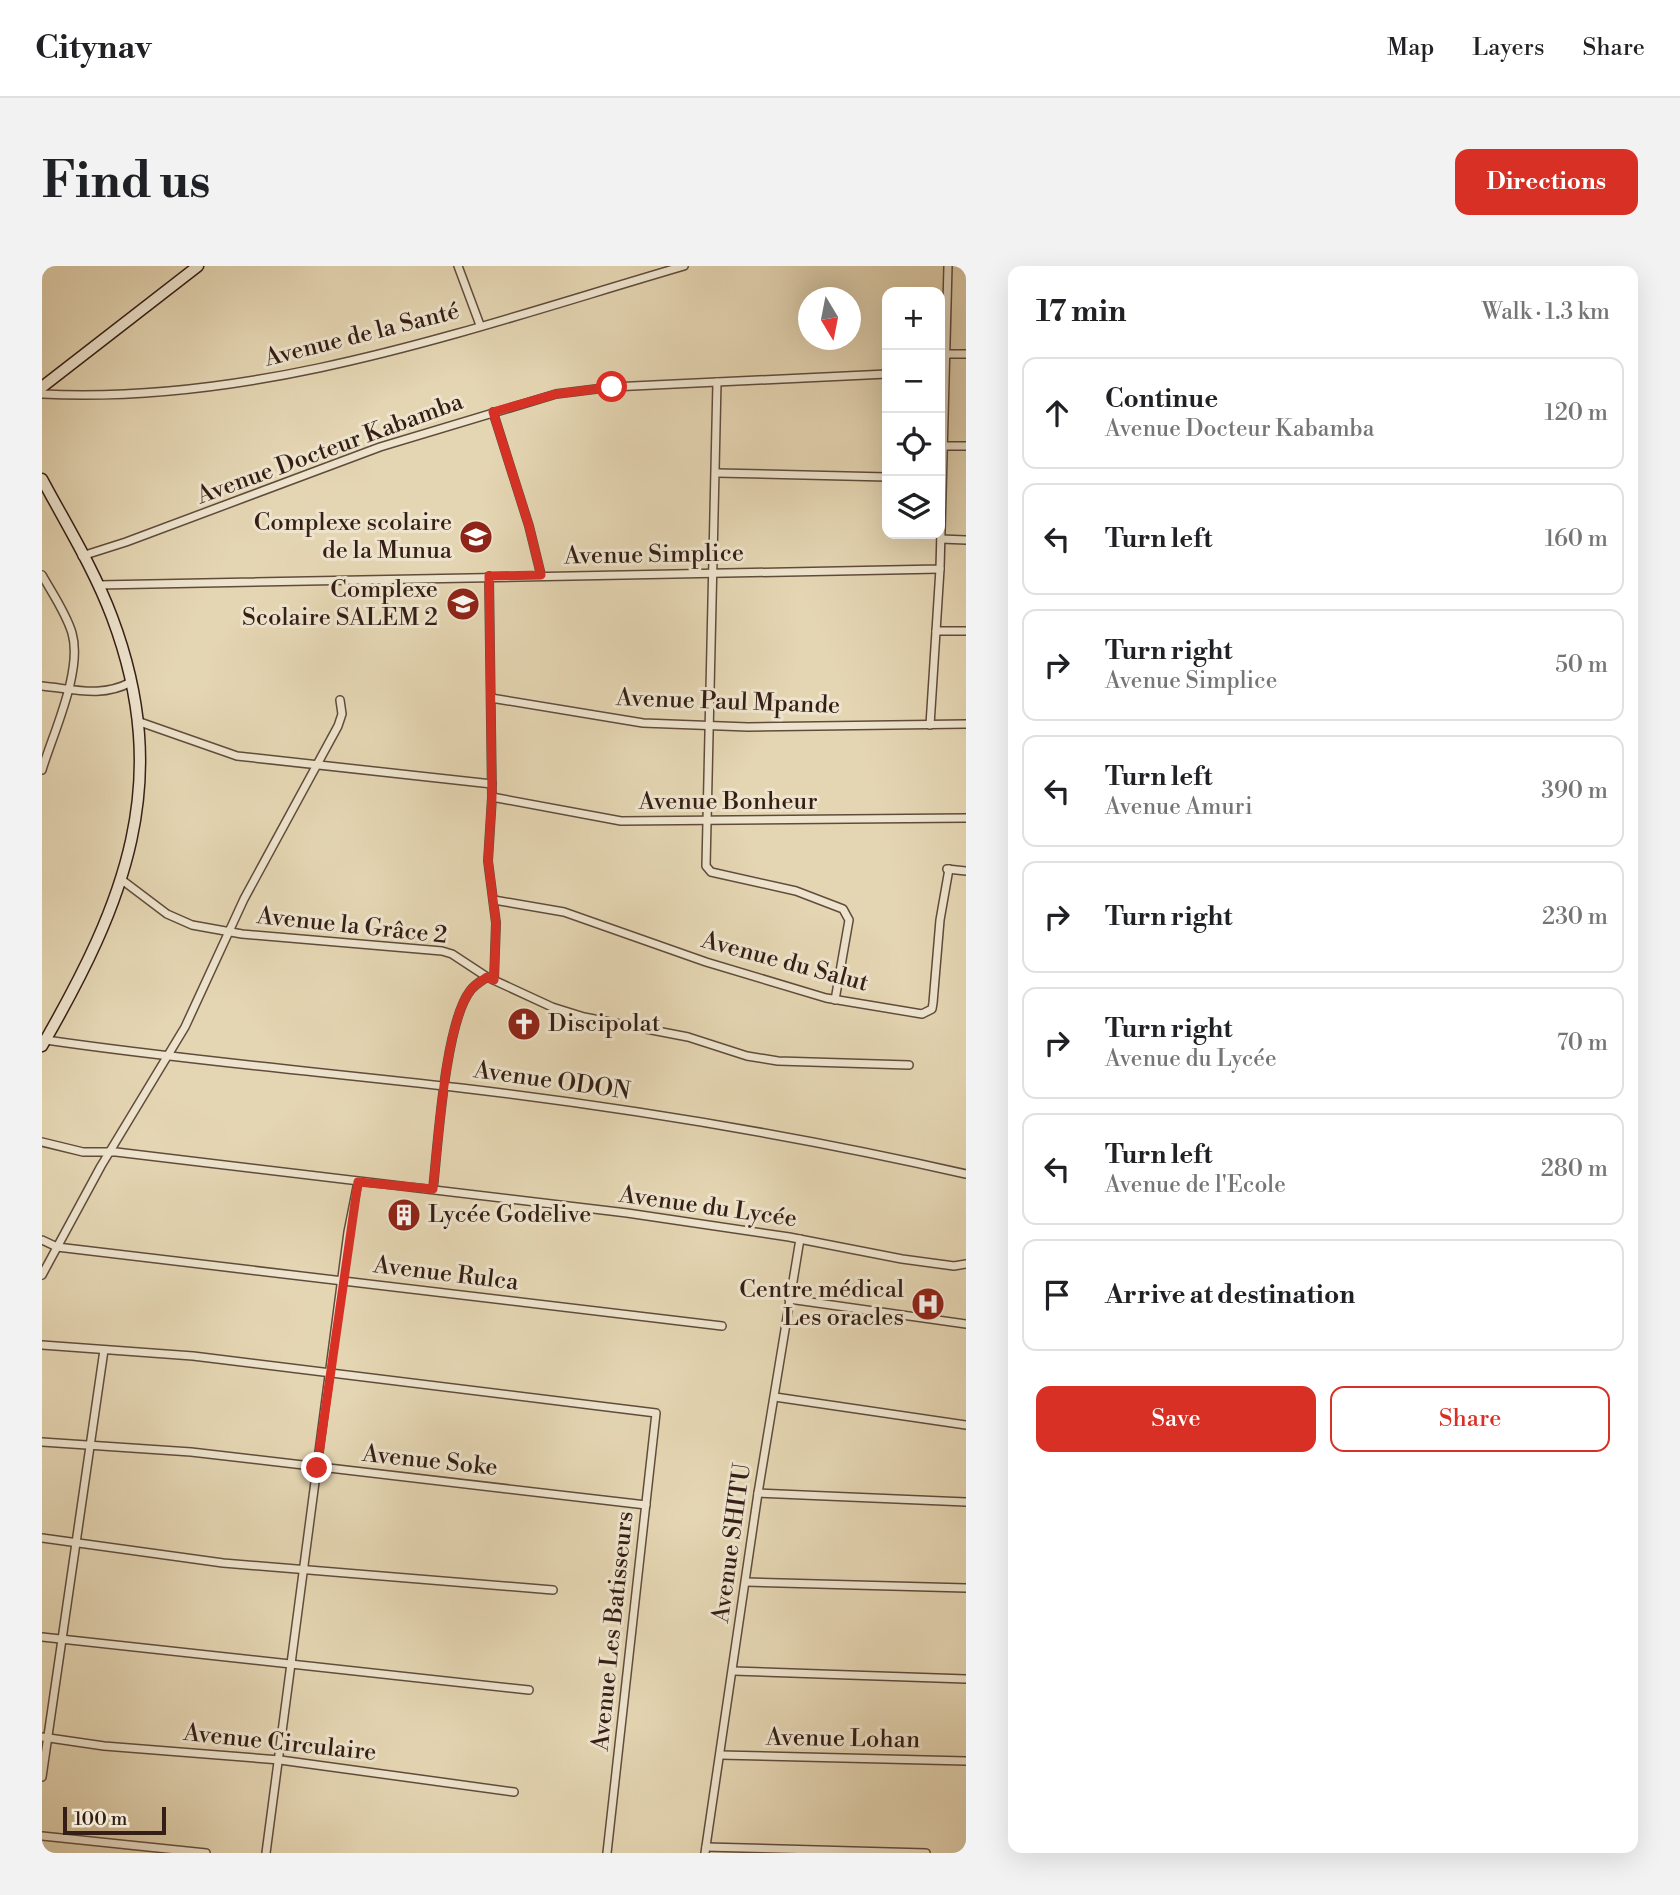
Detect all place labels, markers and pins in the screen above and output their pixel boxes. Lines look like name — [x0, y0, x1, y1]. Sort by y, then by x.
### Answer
place label: Complexe scolaire de la Munua — [254, 508, 453, 566]
school or university icon: Complexe scolaire de la Munua — [457, 518, 495, 556]
place label: Complexe Scolaire SALEM 2 — [242, 575, 438, 633]
school or university icon: Complexe Scolaire SALEM 2 — [444, 585, 482, 623]
church icon: Discipolat — [505, 1005, 543, 1043]
place label: Discipolat — [548, 1009, 661, 1039]
building icon: Lycée Godelive — [385, 1196, 423, 1234]
place label: Lycée Godelive — [428, 1200, 591, 1230]
place label: Centre médical Les oracles — [739, 1275, 904, 1333]
hospital icon: Centre médical Les oracles — [909, 1285, 947, 1323]

